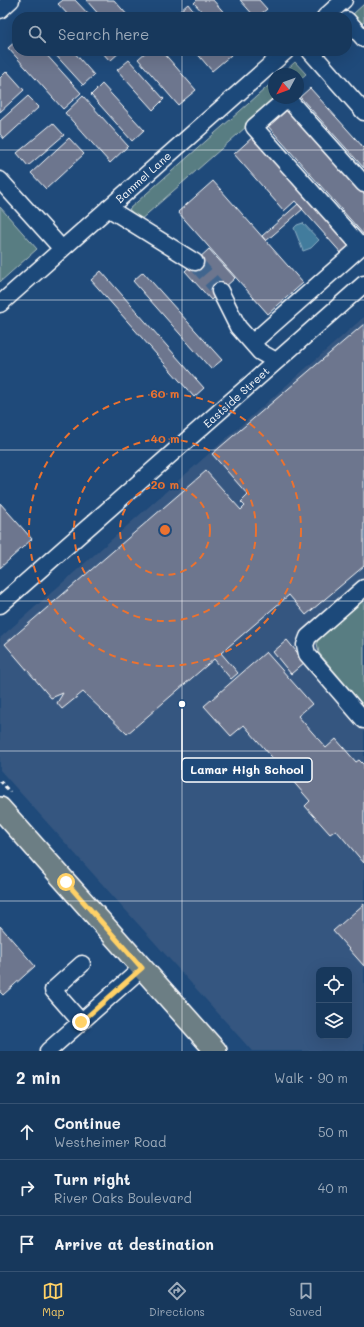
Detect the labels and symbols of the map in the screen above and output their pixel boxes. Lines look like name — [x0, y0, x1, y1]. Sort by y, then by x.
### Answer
north arrow — [268, 68, 304, 104]
street label: Bammel Lane — [112, 148, 174, 206]
street label: Eastside Street — [200, 363, 272, 431]
text: 60 m — [151, 385, 179, 401]
text: 40 m — [150, 430, 180, 446]
text: 20 m — [151, 476, 179, 492]
centre of rings — [158, 523, 172, 537]
callout: Lamar High School — [182, 758, 312, 782]
text: Lamar High School — [190, 761, 304, 777]
route start — [57, 873, 75, 891]
route end — [72, 1013, 90, 1031]

